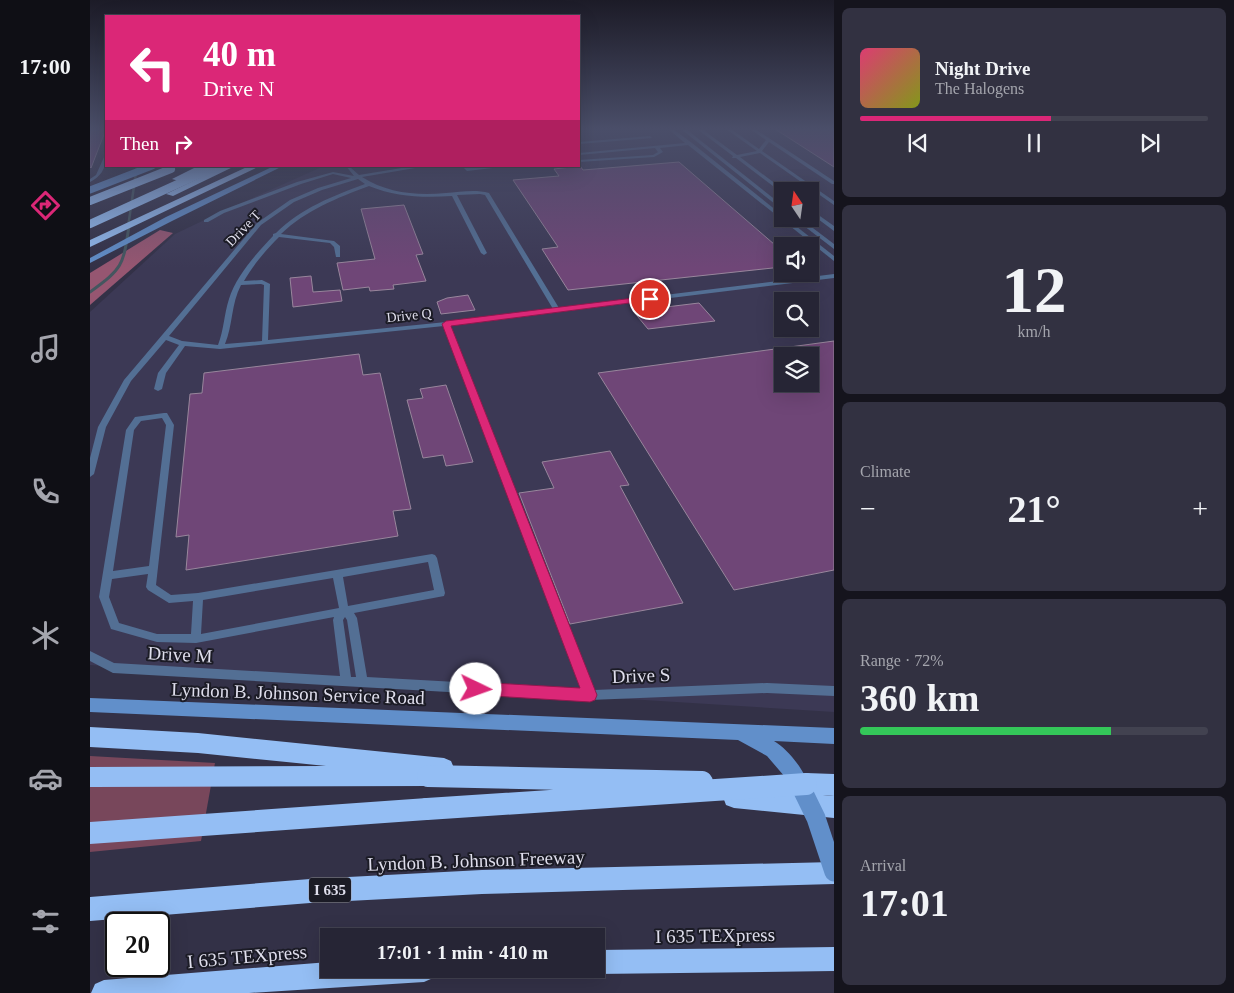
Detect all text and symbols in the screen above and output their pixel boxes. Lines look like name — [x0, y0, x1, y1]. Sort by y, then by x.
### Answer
icon: left — [120, 35, 185, 100]
text: 40 m — [203, 35, 276, 74]
text: 17:00 — [19, 54, 71, 79]
text: Night Drive — [935, 58, 1031, 79]
text: Drive N — [203, 76, 274, 101]
text: The Halogens — [935, 80, 1024, 97]
icon: previous — [904, 129, 932, 157]
icon: pause — [1020, 129, 1048, 157]
icon: next — [1136, 129, 1164, 157]
icon: right — [169, 130, 197, 158]
text: Then — [120, 133, 159, 154]
north arrow — [774, 182, 819, 228]
map controls — [774, 182, 819, 392]
icon: directions — [28, 188, 63, 223]
street label: Drive T — [223, 207, 264, 249]
button: sound — [774, 237, 819, 282]
text: 12 — [1002, 254, 1067, 326]
pin — [629, 278, 671, 320]
icon: arrive — [636, 285, 664, 313]
button: search — [774, 292, 819, 337]
street label: Drive Q — [386, 306, 432, 325]
text: km/h — [1018, 323, 1050, 340]
icon: music — [28, 331, 63, 366]
button: layers — [774, 347, 819, 392]
text: Climate — [860, 463, 911, 480]
icon: phone — [28, 474, 63, 509]
text: 21° — [1007, 488, 1061, 530]
text: − — [860, 493, 876, 524]
text: + — [1192, 493, 1208, 524]
icon: climate — [28, 618, 63, 653]
street label: Drive M — [147, 642, 213, 667]
text: Range · 72% — [860, 652, 944, 669]
position arrow — [449, 662, 501, 714]
street label: Drive S — [611, 664, 671, 687]
text: 360 km — [860, 677, 979, 719]
street label: Lyndon B. Johnson Service Road — [171, 679, 426, 708]
icon: car — [28, 761, 63, 796]
street label: Lyndon B. Johnson Freeway — [367, 846, 586, 875]
text: Arrival — [860, 857, 906, 874]
road number: I 635 — [309, 878, 351, 902]
text: 17:01 — [860, 882, 949, 924]
icon: filters — [28, 904, 63, 939]
speed limit sign: 20 — [105, 912, 170, 977]
street label: I 635 TEXpress — [655, 924, 775, 947]
street label: I 635 TEXpress — [186, 941, 308, 972]
text: 17:01 · 1 min · 410 m — [377, 942, 548, 963]

